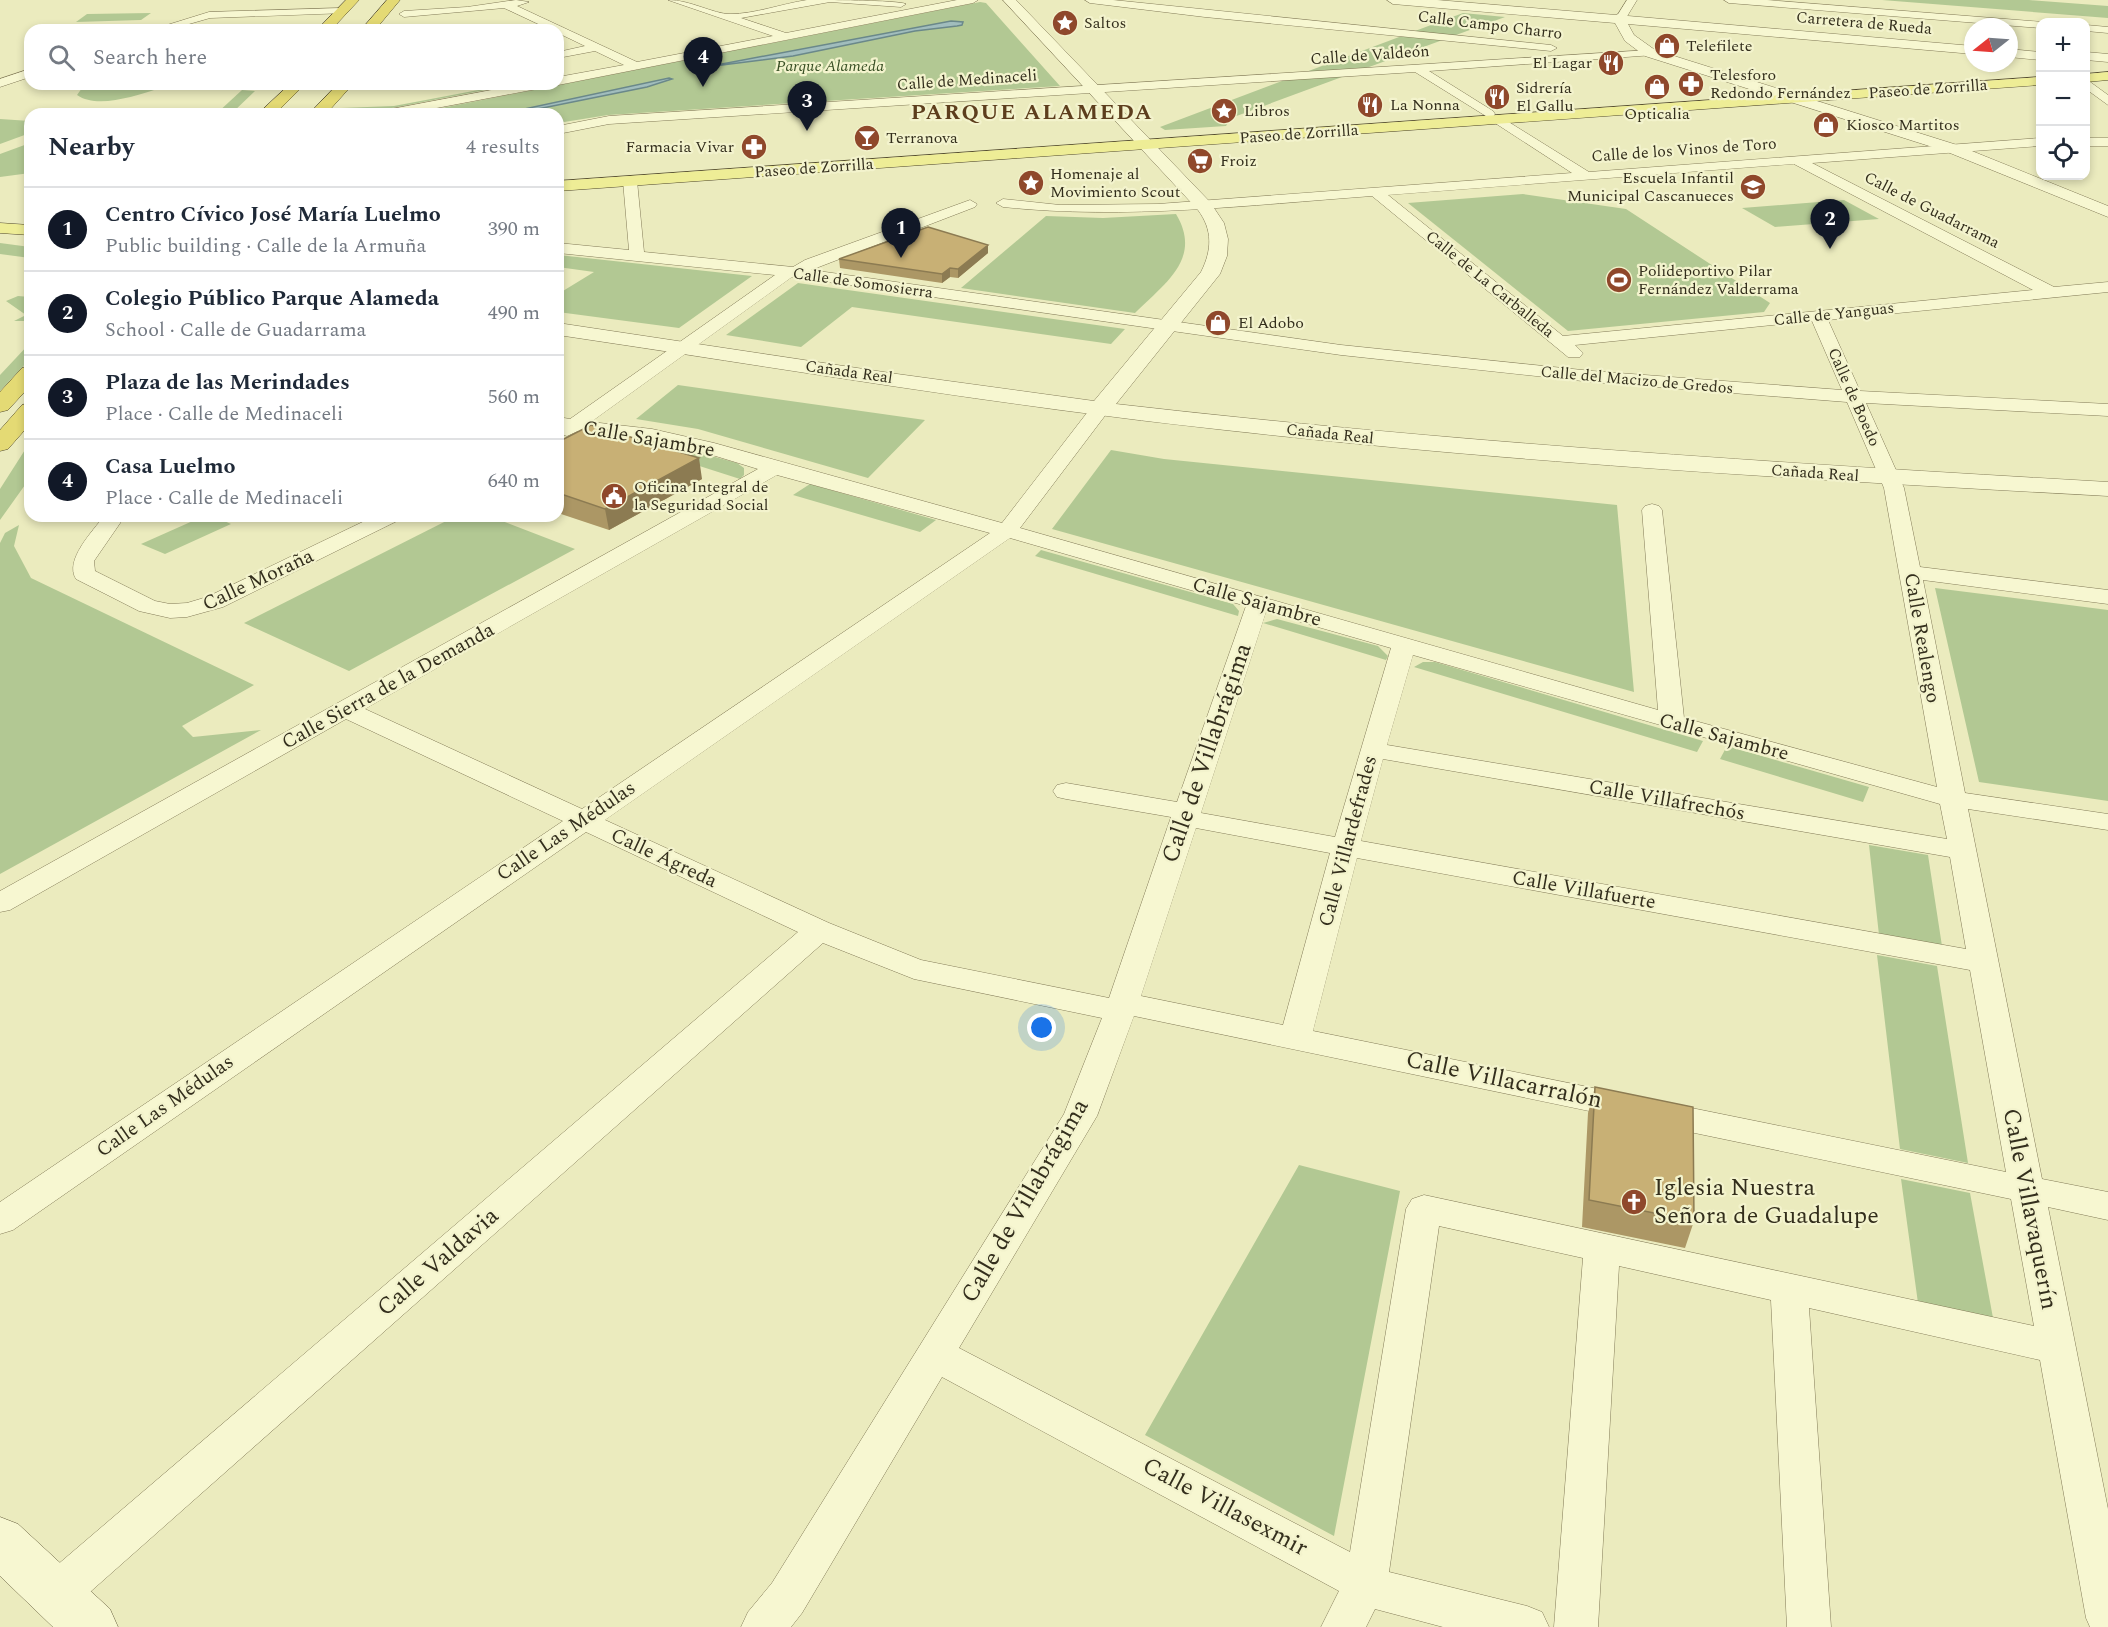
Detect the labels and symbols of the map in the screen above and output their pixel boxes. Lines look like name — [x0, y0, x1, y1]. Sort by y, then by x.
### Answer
street label: Calle Campo Charro — [1416, 4, 1564, 46]
street label: Carretera de Rueda — [1795, 5, 1933, 41]
place icon: Saltos — [1050, 8, 1080, 38]
place label: Saltos — [1084, 11, 1126, 35]
north arrow — [1964, 18, 2018, 72]
shop icon: Telefilete — [1652, 31, 1682, 61]
place label: Telefilete — [1686, 34, 1753, 58]
pin: 4 — [684, 38, 722, 87]
street label: Calle de Valdeón — [1310, 39, 1430, 71]
restaurant icon: El Lagar — [1596, 48, 1626, 78]
place label: El Lagar — [1532, 51, 1592, 75]
park label: Parque Alameda — [776, 54, 884, 78]
street label: Calle de Medinaceli — [896, 63, 1038, 97]
place label: Telesforo Redondo Fernández — [1710, 63, 1851, 105]
pharmacy icon: Telesforo Redondo Fernández — [1676, 69, 1706, 99]
shop icon: Opticalia — [1642, 72, 1672, 102]
street label: Paseo de Zorrilla — [1868, 73, 1989, 105]
place label: Sidrería El Gallu — [1516, 76, 1574, 118]
pin: 3 — [788, 82, 826, 131]
restaurant icon: Sidrería El Gallu — [1482, 82, 1512, 112]
restaurant icon: La Nonna — [1355, 90, 1385, 120]
place label: La Nonna — [1390, 93, 1460, 117]
district label: PARQUE ALAMEDA — [911, 96, 1153, 129]
place icon: Libros — [1209, 96, 1239, 126]
place label: Libros — [1244, 99, 1290, 123]
place label: Opticalia — [1624, 102, 1690, 126]
shop icon: Kiosco Martitos — [1811, 110, 1841, 140]
place label: Kiosco Martitos — [1846, 113, 1960, 137]
street label: Paseo de Zorrilla — [1239, 118, 1360, 150]
bar icon: Terranova — [852, 123, 882, 153]
place label: Terranova — [886, 126, 958, 150]
pharmacy icon: Farmacia Vivar — [739, 132, 769, 162]
street label: Calle de los Vinos de Toro — [1591, 132, 1777, 168]
place label: Farmacia Vivar — [626, 135, 734, 159]
supermarket icon: Froiz — [1185, 146, 1215, 176]
place label: Froiz — [1220, 149, 1257, 173]
street label: Paseo de Zorrilla — [754, 152, 875, 184]
place label: Homenaje al Movimiento Scout — [1050, 162, 1181, 204]
street label: Calle de Guadarrama — [1860, 165, 2004, 255]
place label: Escuela Infantil Municipal Cascanueces — [1567, 166, 1734, 208]
place icon: Homenaje al Movimiento Scout — [1016, 168, 1046, 198]
school or university icon: Escuela Infantil Municipal Cascanueces — [1738, 172, 1768, 202]
pin: 2 — [1810, 200, 1850, 249]
pin: 1 — [882, 208, 920, 258]
street label: Calle de La Carballeda — [1420, 224, 1560, 344]
place label: Polideportivo Pilar Fernández Valderrama — [1638, 259, 1799, 301]
street label: Calle de Somosierra — [791, 261, 935, 305]
sports icon: Polideportivo Pilar Fernández Valderrama — [1604, 265, 1634, 295]
street label: Calle de Yanguas — [1773, 296, 1895, 332]
shop icon: El Adobo — [1203, 308, 1233, 338]
place label: El Adobo — [1238, 311, 1304, 335]
street label: Calle de Boedo — [1821, 344, 1887, 450]
street label: Cañada Real — [804, 354, 894, 390]
street label: Calle del Macizo de Gredos — [1540, 360, 1734, 400]
street label: Calle Sajambre — [581, 413, 717, 465]
street label: Cañada Real — [1285, 417, 1375, 451]
street label: Cañada Real — [1770, 458, 1860, 488]
place label: Oficina Integral de la Seguridad Social — [634, 475, 769, 517]
public building icon: Oficina Integral de la Seguridad Social — [599, 481, 629, 511]
street label: Calle Moraña — [197, 541, 319, 619]
street label: Calle Sajambre — [1189, 569, 1325, 635]
street label: Calle Realengo — [1896, 570, 1948, 706]
street label: Calle Sierra de la Demanda — [276, 615, 500, 757]
street label: Calle de Villabrágima — [1152, 638, 1262, 868]
street label: Calle Sajambre — [1656, 705, 1792, 769]
street label: Calle Villardefrades — [1311, 752, 1385, 930]
street label: Calle Villafrechós — [1587, 771, 1747, 829]
street label: Calle Las Médulas — [490, 773, 642, 889]
street label: Calle Ágreda — [606, 820, 722, 896]
street label: Calle Villafuerte — [1510, 863, 1658, 917]
your location — [1027, 1013, 1056, 1042]
street label: Calle Villacarralón — [1402, 1042, 1606, 1118]
street label: Calle Las Médulas — [90, 1047, 240, 1165]
street label: Calle de Villabrágima — [952, 1092, 1098, 1310]
street label: Calle Villavaquerín — [1993, 1105, 2067, 1313]
place label: Iglesia Nuestra Señora de Guadalupe — [1654, 1170, 1879, 1234]
church icon: Iglesia Nuestra Señora de Guadalupe — [1619, 1187, 1649, 1217]
street label: Calle Valdavia — [369, 1198, 507, 1325]
street label: Calle Villasexmir — [1136, 1448, 1314, 1566]

